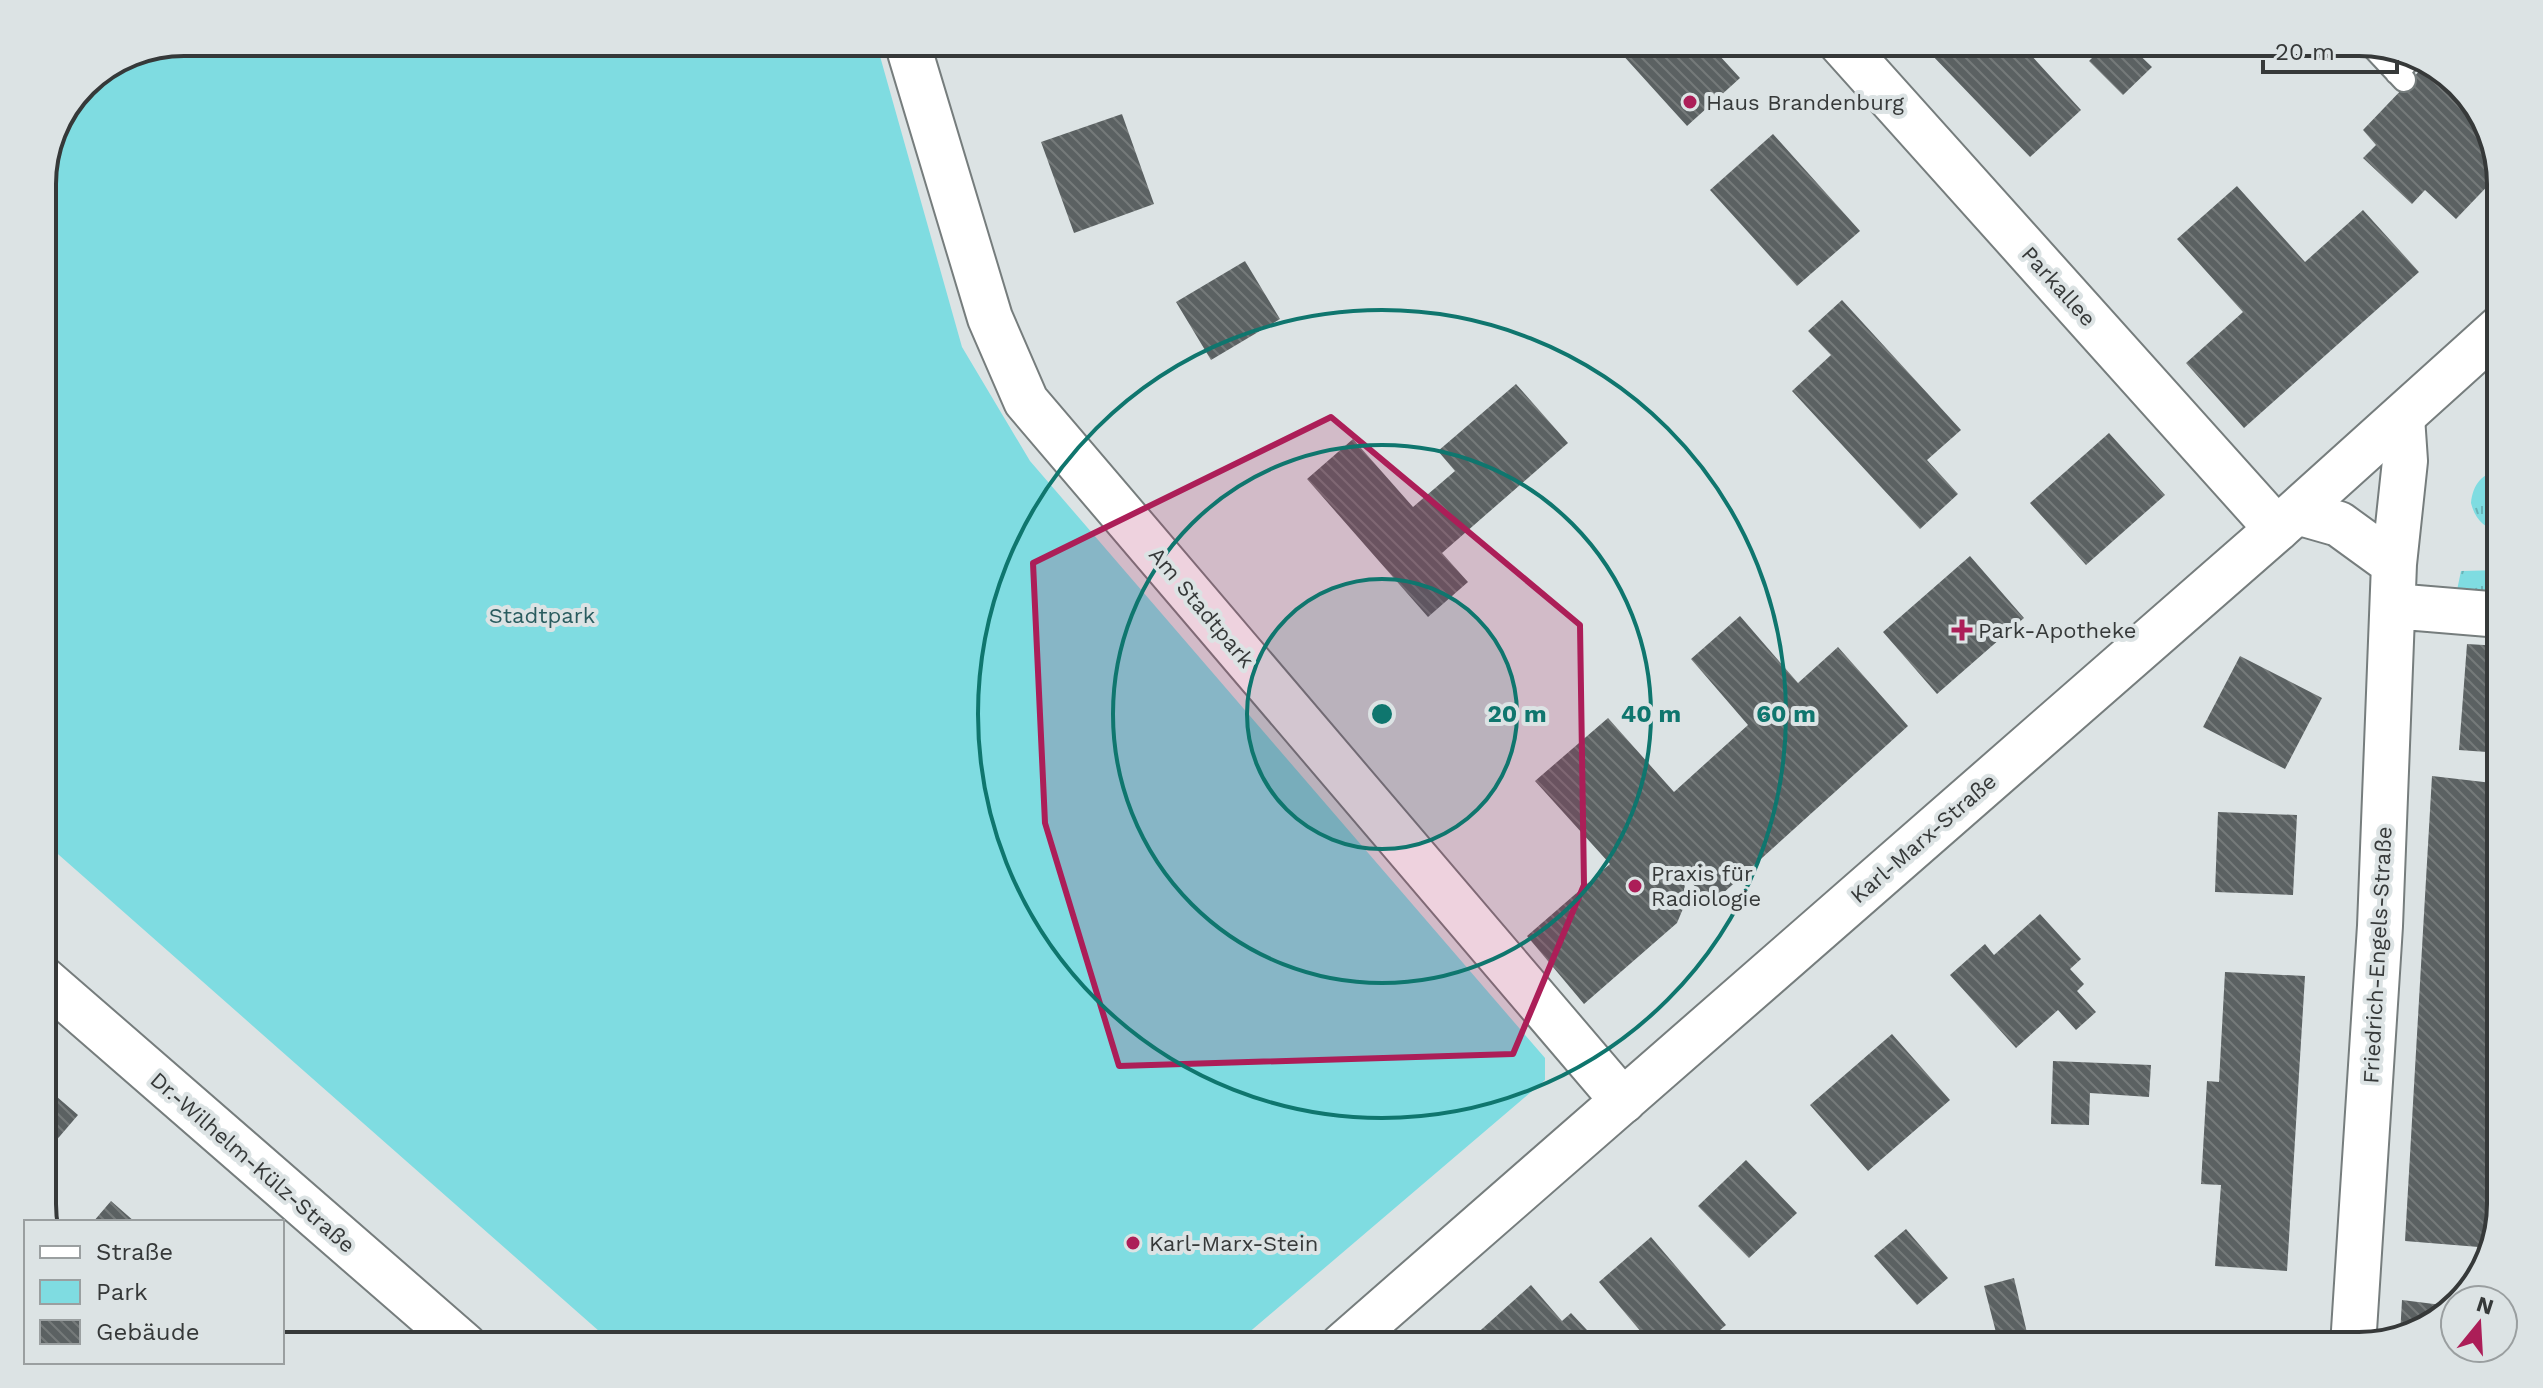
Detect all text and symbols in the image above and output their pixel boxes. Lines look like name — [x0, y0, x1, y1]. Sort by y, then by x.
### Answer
scale bar — [2263, 24, 2397, 74]
text: 20 m — [2275, 38, 2335, 66]
place label: Haus Brandenburg — [1706, 90, 1904, 115]
marker: Haus Brandenburg — [1681, 93, 1699, 111]
street label: Parkallee — [2016, 241, 2101, 331]
street label: Am Stadtpark — [1144, 542, 1259, 673]
park label: Stadtpark — [489, 603, 595, 628]
place label: Park-Apotheke — [1978, 618, 2137, 643]
marker: Park-Apotheke — [1953, 621, 1971, 639]
centre of rings — [1368, 700, 1396, 728]
text: 20 m — [1487, 700, 1547, 728]
text: 40 m — [1621, 700, 1681, 728]
text: 60 m — [1756, 700, 1816, 728]
street label: Karl-Marx-Straße — [1845, 768, 2001, 908]
street label: Friedrich-Engels-Straße — [2358, 826, 2397, 1084]
place label: Praxis für Radiologie — [1651, 861, 1761, 911]
marker: Praxis für Radiologie — [1626, 877, 1644, 895]
street label: Dr.-Wilhelm-Külz-Straße — [145, 1067, 360, 1258]
legend — [24, 1220, 284, 1364]
place label: Karl-Marx-Stein — [1149, 1231, 1318, 1256]
marker: Karl-Marx-Stein — [1124, 1234, 1142, 1252]
text: Straße — [96, 1238, 173, 1266]
text: Park — [96, 1278, 148, 1306]
north arrow — [2439, 1284, 2519, 1364]
text: N — [2473, 1291, 2497, 1320]
text: Gebäude — [96, 1318, 200, 1346]

